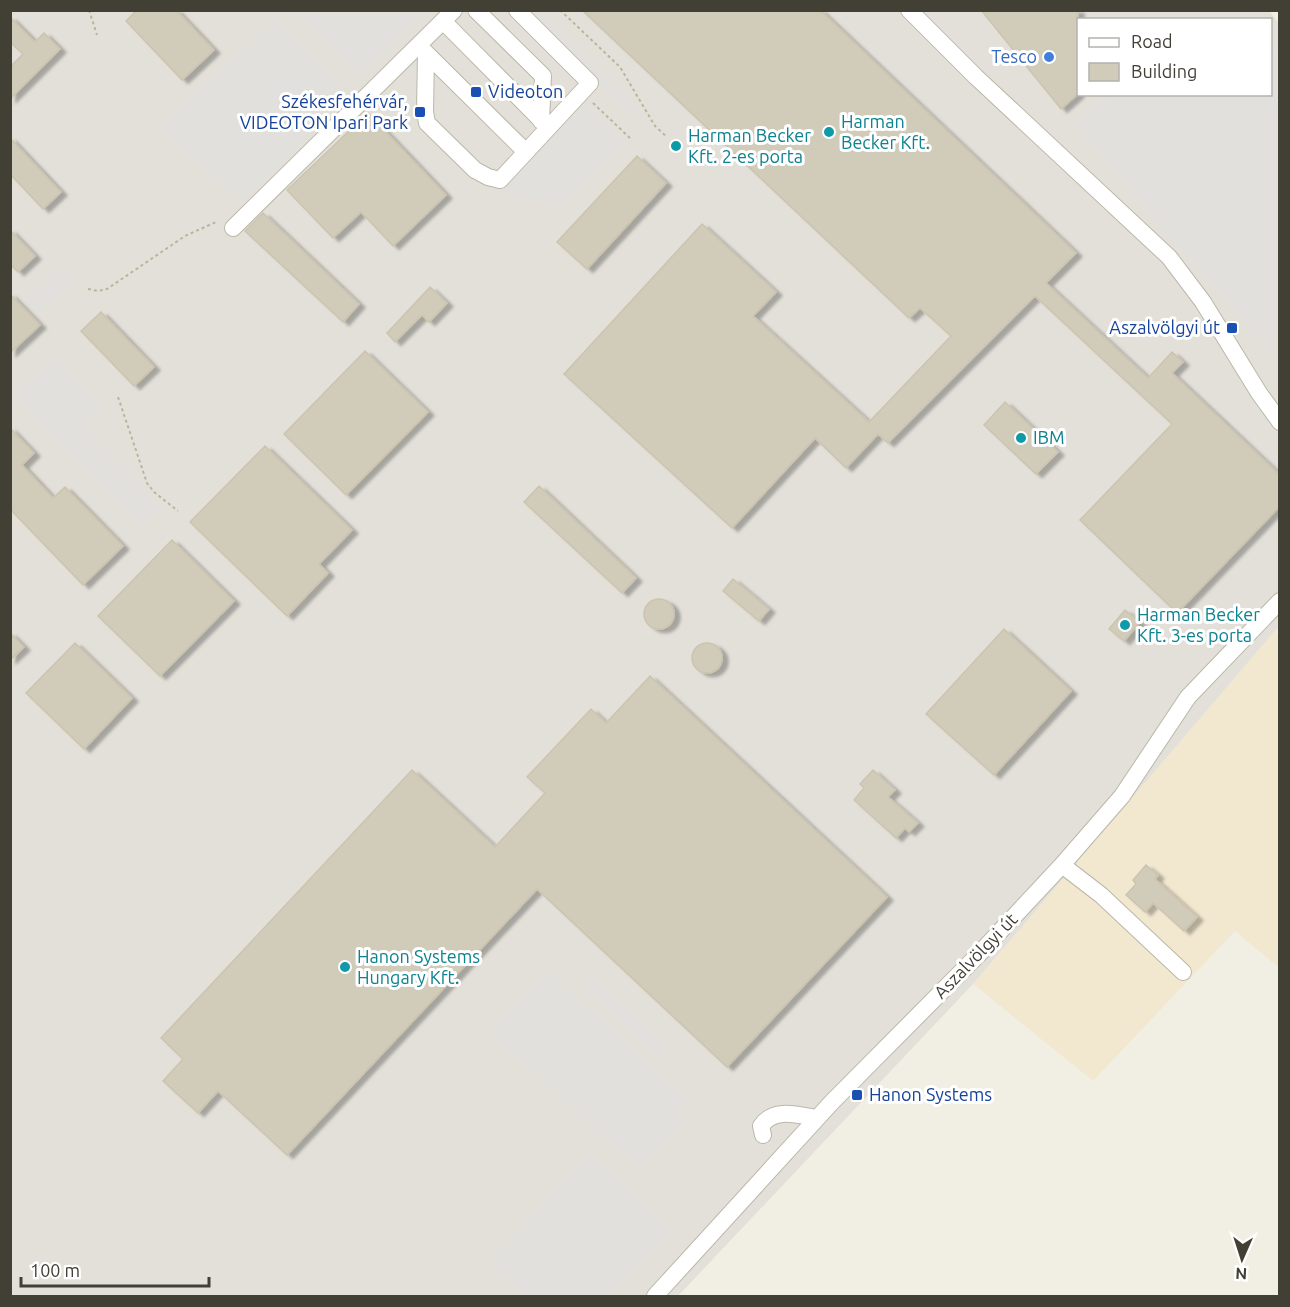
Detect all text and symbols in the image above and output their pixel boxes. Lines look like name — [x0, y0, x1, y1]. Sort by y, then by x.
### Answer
legend — [1077, 18, 1272, 96]
text: Road — [1131, 31, 1173, 51]
place label: Tesco — [991, 46, 1037, 66]
marker: Tesco — [1042, 50, 1056, 64]
text: Building — [1131, 61, 1197, 81]
place label: Videoton — [488, 81, 563, 101]
marker: Videoton — [469, 85, 483, 99]
place label: Székesfehérvár, VIDEOTON Ipari Park — [240, 91, 408, 132]
marker: Székesfehérvár, VIDEOTON Ipari Park — [413, 105, 427, 119]
place label: Harman Becker Kft. — [841, 111, 930, 152]
place label: Harman Becker Kft. 2-es porta — [688, 125, 811, 166]
marker: Harman Becker Kft. — [822, 125, 836, 139]
marker: Harman Becker Kft. 2-es porta — [669, 139, 683, 153]
place label: Aszalvölgyi út — [1109, 317, 1220, 337]
marker: Aszalvölgyi út — [1225, 321, 1239, 335]
place label: IBM — [1033, 427, 1065, 447]
marker: IBM — [1014, 431, 1028, 445]
place label: Harman Becker Kft. 3-es porta — [1137, 604, 1260, 645]
marker: Harman Becker Kft. 3-es porta — [1118, 618, 1132, 632]
street label: Aszalvölgyi út — [930, 909, 1021, 1002]
place label: Hanon Systems Hungary Kft. — [357, 946, 480, 987]
marker: Hanon Systems Hungary Kft. — [338, 960, 352, 974]
place label: Hanon Systems — [869, 1084, 992, 1104]
marker: Hanon Systems — [850, 1088, 864, 1102]
north arrow — [1212, 1229, 1272, 1289]
scale bar — [21, 1250, 208, 1288]
text: 100 m — [30, 1260, 80, 1280]
text: N — [1235, 1265, 1248, 1283]

